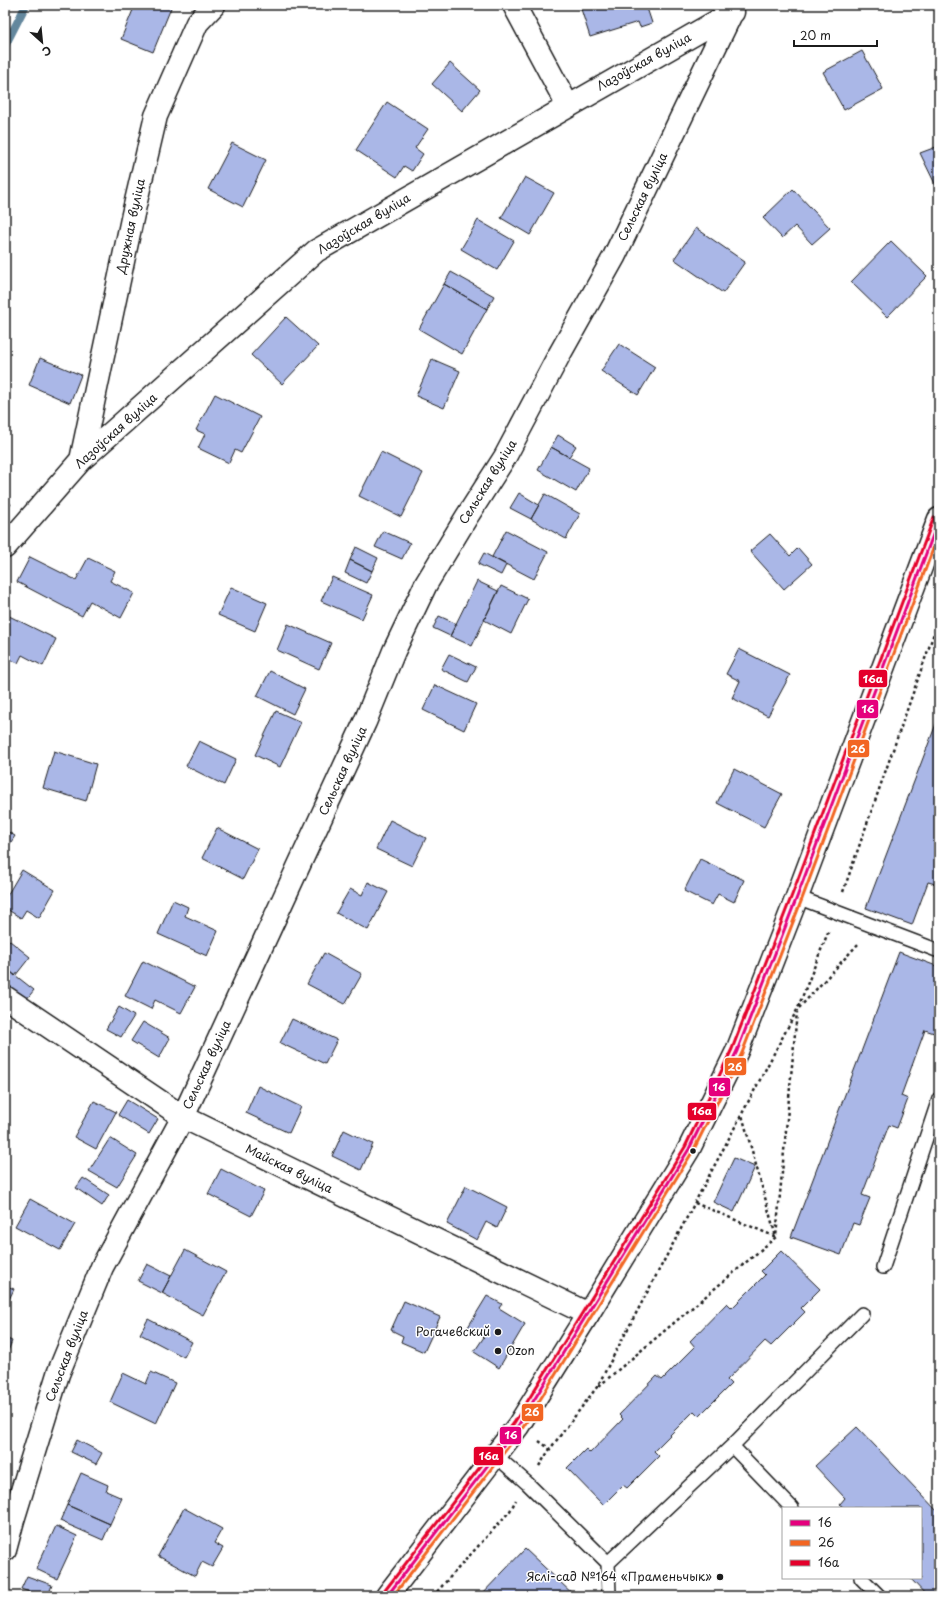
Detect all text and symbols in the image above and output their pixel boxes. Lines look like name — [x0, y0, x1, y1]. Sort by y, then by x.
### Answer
north arrow — [22, 22, 62, 62]
scale bar — [794, 22, 877, 48]
text: 20 m — [800, 26, 831, 44]
street label: Лазоўская вуліца — [593, 27, 695, 95]
text: С — [39, 42, 54, 61]
street label: Сельская вуліца — [613, 148, 672, 244]
street label: Дружная вуліца — [111, 176, 149, 276]
street label: Лазоўская вуліца — [314, 188, 414, 258]
street label: Лазоўская вуліца — [70, 388, 161, 472]
street label: Сельская вуліца — [454, 435, 521, 527]
line badge: 16а — [858, 669, 888, 688]
text: 16а — [863, 670, 884, 687]
line badge: 16 — [856, 699, 879, 719]
text: 16 — [861, 700, 875, 717]
street label: Сельская вуліца — [313, 722, 371, 818]
line badge: 26 — [847, 739, 870, 758]
text: 26 — [851, 740, 865, 757]
street label: Сельская вуліца — [177, 1016, 235, 1112]
line badge: 26 — [724, 1057, 747, 1076]
text: 26 — [728, 1058, 742, 1075]
line badge: 16 — [708, 1077, 731, 1097]
text: 16 — [712, 1078, 726, 1095]
line badge: 16а — [687, 1102, 717, 1121]
text: 16а — [692, 1102, 713, 1119]
street label: Майская вуліца — [243, 1139, 337, 1197]
unlabelled marker — [688, 1146, 698, 1156]
street label: Сельская вуліца — [40, 1307, 92, 1404]
place label: Рогачевский — [416, 1322, 490, 1340]
marker: Рогачевский — [493, 1327, 503, 1337]
place label: Ozon — [506, 1341, 535, 1359]
marker: Ozon — [493, 1346, 503, 1356]
line badge: 26 — [521, 1403, 544, 1422]
text: 26 — [525, 1403, 539, 1420]
line badge: 16 — [499, 1426, 522, 1445]
text: 16 — [504, 1426, 518, 1443]
line badge: 16а — [473, 1446, 504, 1466]
text: 16а — [479, 1447, 500, 1464]
legend — [782, 1507, 922, 1579]
text: 16 — [818, 1513, 832, 1531]
text: 26 — [818, 1533, 834, 1551]
text: 16а — [818, 1553, 840, 1571]
place label: Яслі-сад №164 «Праменьчык» — [527, 1567, 712, 1585]
marker: Яслі-сад №164 «Праменьчык» — [715, 1572, 725, 1582]

